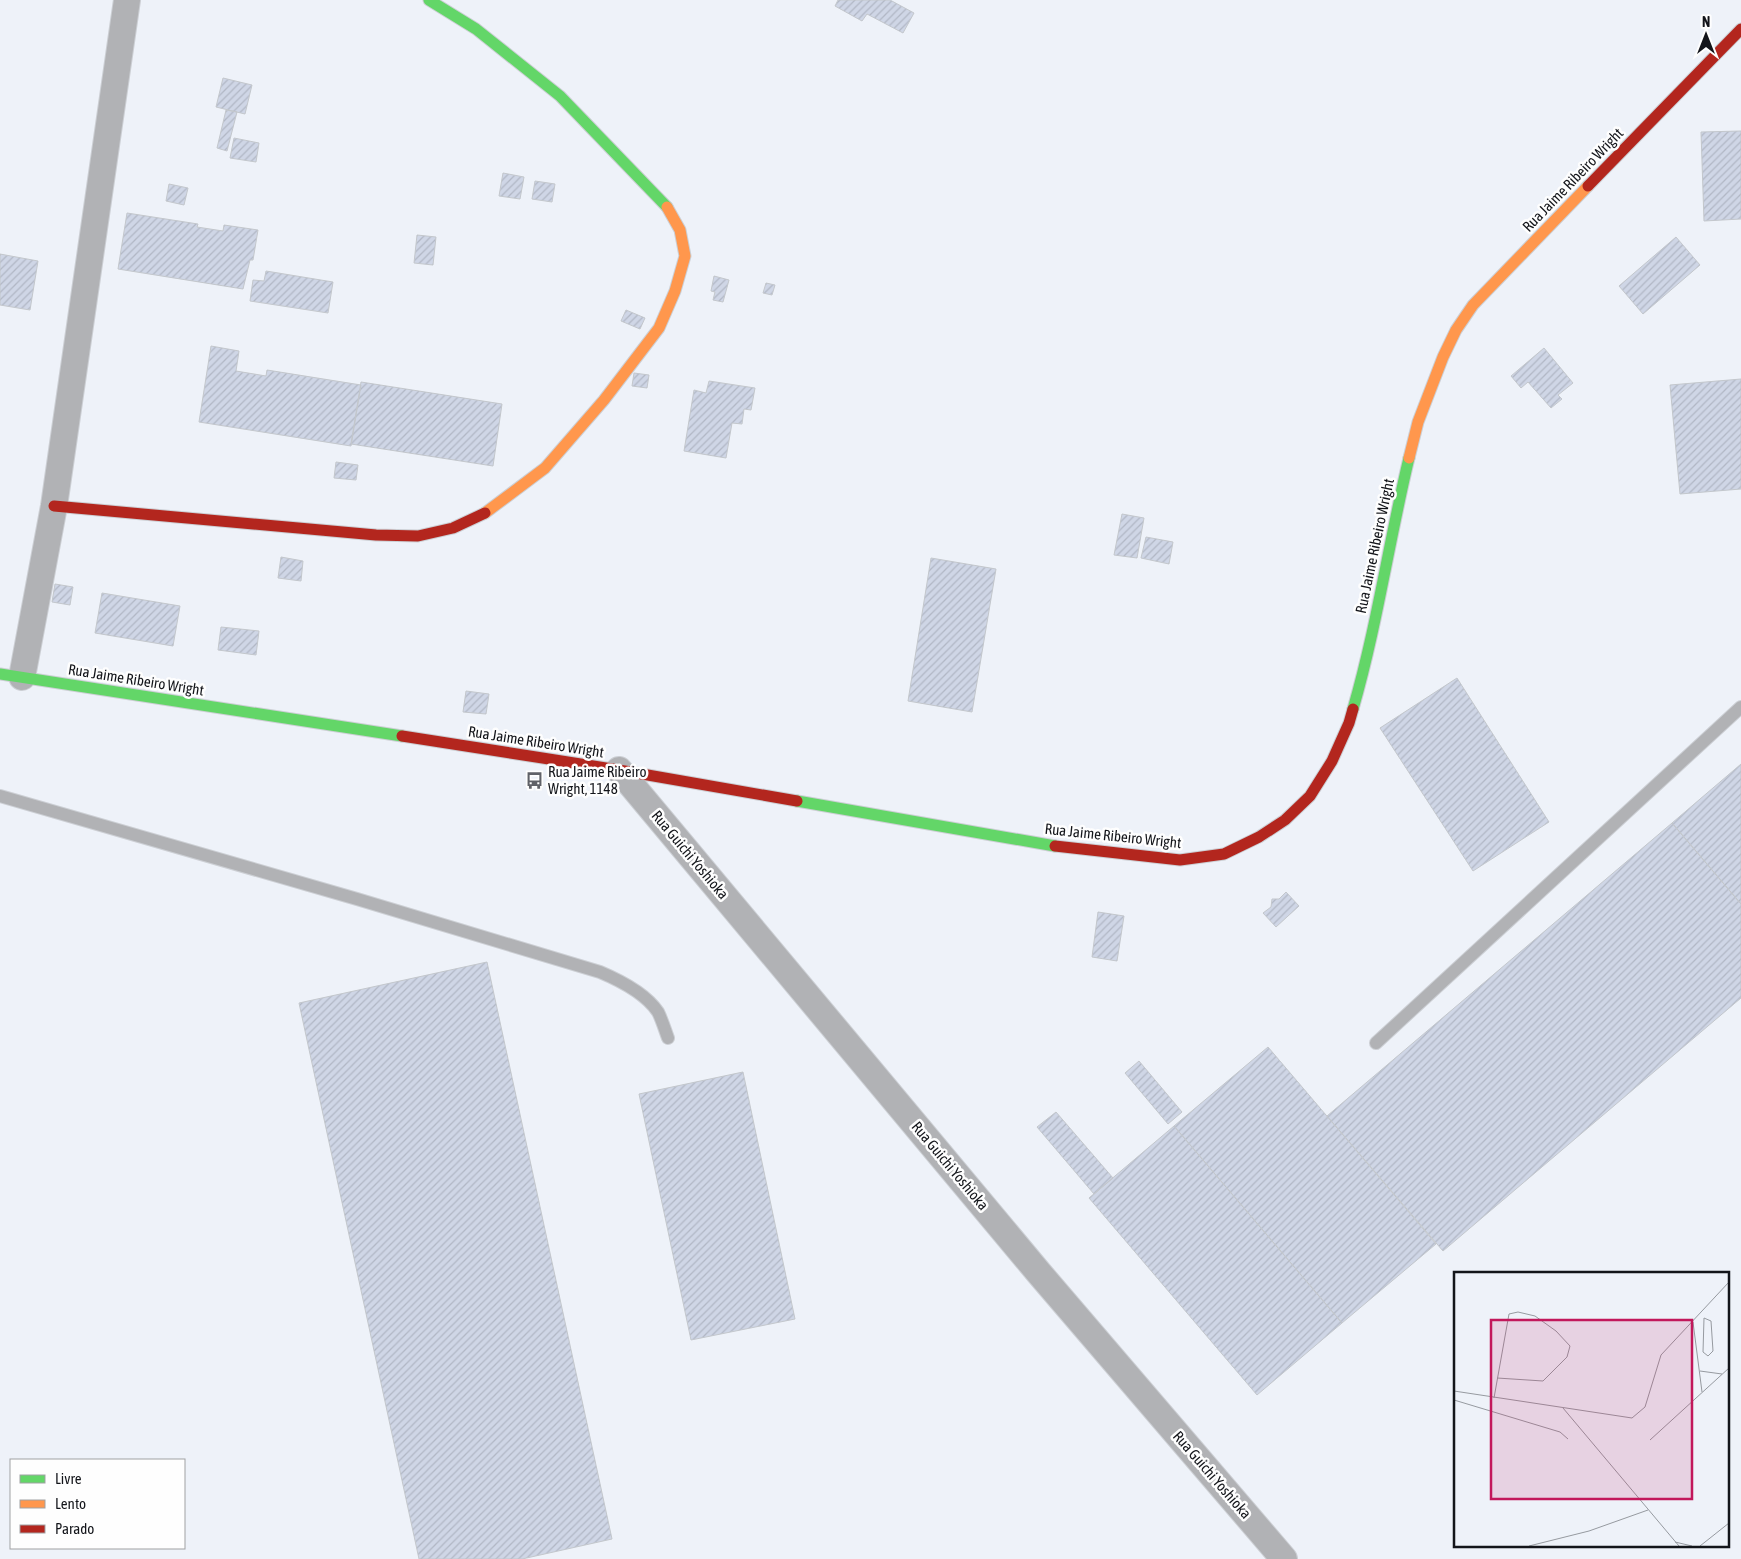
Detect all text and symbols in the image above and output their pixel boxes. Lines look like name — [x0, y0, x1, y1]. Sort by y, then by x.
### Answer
north arrow — [1681, 10, 1731, 60]
text: N — [1702, 14, 1710, 30]
street label: Rua Jaime Ribeiro Wright — [1519, 124, 1626, 235]
street label: Rua Jaime Ribeiro Wright — [1352, 477, 1397, 615]
street label: Rua Jaime Ribeiro Wright — [67, 660, 205, 699]
street label: Rua Jaime Ribeiro Wright — [467, 722, 605, 761]
place label: Rua Jaime Ribeiro Wright, 1148 — [548, 763, 646, 797]
bus stop icon: Rua Jaime Ribeiro Wright, 1148 — [524, 771, 544, 791]
street label: Rua Guichi Yoshioka — [648, 807, 732, 902]
street label: Rua Jaime Ribeiro Wright — [1044, 820, 1182, 851]
street label: Rua Guichi Yoshioka — [908, 1118, 992, 1213]
inset map — [1454, 1272, 1728, 1546]
street label: Rua Guichi Yoshioka — [1170, 1427, 1255, 1522]
legend — [10, 1459, 185, 1549]
text: Livre — [55, 1470, 82, 1487]
text: Lento — [55, 1495, 86, 1512]
text: Parado — [55, 1520, 94, 1537]

